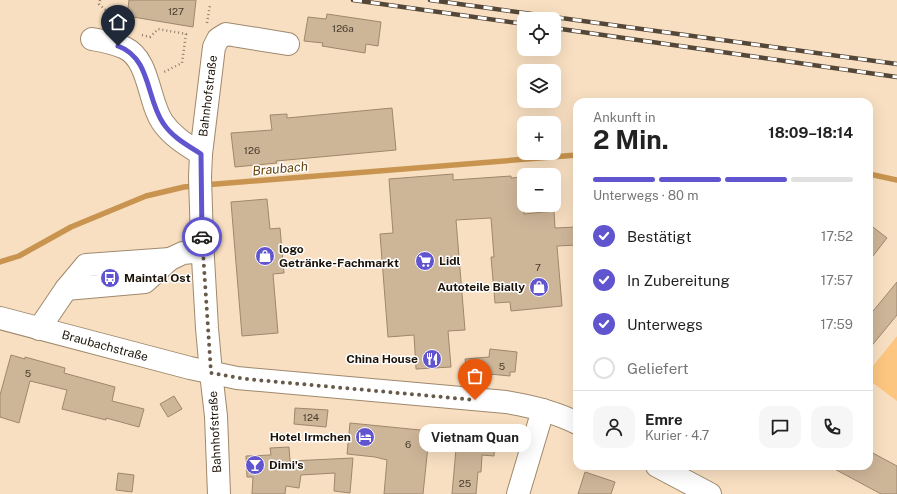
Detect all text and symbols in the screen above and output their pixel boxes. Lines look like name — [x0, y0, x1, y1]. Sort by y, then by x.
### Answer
pin — [101, 5, 135, 46]
house number: 127 — [168, 5, 184, 17]
icon: home — [107, 11, 129, 33]
map controls — [517, 12, 561, 212]
button: locate — [517, 12, 561, 56]
house number: 126a — [332, 22, 354, 34]
street label: Bahnhofstraße — [196, 54, 220, 138]
button: layers — [517, 64, 561, 108]
text: Ankunft in — [593, 110, 656, 125]
button: + — [517, 116, 561, 160]
text: 2 Min. — [593, 124, 669, 155]
text: 18:09–18:14 — [768, 124, 853, 141]
house number: 126 — [244, 144, 260, 156]
water label: Braubach — [252, 159, 308, 178]
button: − — [517, 168, 561, 212]
text: Unterwegs · 80 m — [593, 188, 698, 203]
courier — [182, 217, 222, 257]
icon: check — [593, 225, 615, 247]
icon: car — [191, 226, 213, 248]
text: Bestätigt — [627, 228, 691, 245]
text: 17:52 — [821, 229, 853, 244]
place label: logo Getränke-Fachmarkt — [279, 242, 399, 270]
shop icon: logo Getränke-Fachmarkt — [254, 245, 276, 267]
supermarket icon: Lidl — [414, 250, 436, 272]
place label: Lidl — [439, 254, 460, 268]
house number: 7 — [535, 261, 541, 273]
bus stop icon: Maintal Ost — [99, 267, 121, 289]
icon: check — [593, 269, 615, 291]
place label: Maintal Ost — [124, 271, 191, 285]
text: In Zubereitung — [627, 272, 730, 289]
text: 17:57 — [821, 273, 853, 288]
shop icon: Autoteile Bially — [528, 276, 550, 298]
place label: Autoteile Bially — [437, 280, 525, 294]
icon: check — [593, 313, 615, 335]
text: Unterwegs — [627, 316, 703, 333]
text: 17:59 — [821, 317, 853, 332]
street label: Braubachstraße — [60, 328, 150, 364]
restaurant icon: China House — [421, 348, 443, 370]
place label: China House — [346, 352, 418, 366]
pin — [458, 359, 492, 400]
house number: 5 — [499, 360, 505, 372]
text: Geliefert — [627, 360, 689, 377]
icon: bag — [464, 365, 486, 387]
house number: 5 — [25, 367, 31, 379]
street label: Bahnhofstraße — [206, 390, 224, 473]
button: person — [593, 406, 635, 448]
button: chat — [759, 406, 801, 448]
button: phone — [811, 406, 853, 448]
house number: 124 — [303, 411, 319, 423]
text: Emre — [645, 411, 683, 428]
callout: Vietnam Quan — [419, 424, 531, 452]
hotel icon: Hotel Irmchen — [354, 426, 376, 448]
text: Kurier · 4.7 — [645, 428, 709, 443]
place label: Hotel Irmchen — [270, 430, 351, 444]
text: Vietnam Quan — [431, 430, 519, 445]
house number: 6 — [405, 438, 411, 450]
bar icon: Dimi's — [244, 454, 266, 476]
place label: Dimi's — [269, 458, 303, 472]
house number: 25 — [459, 477, 471, 489]

